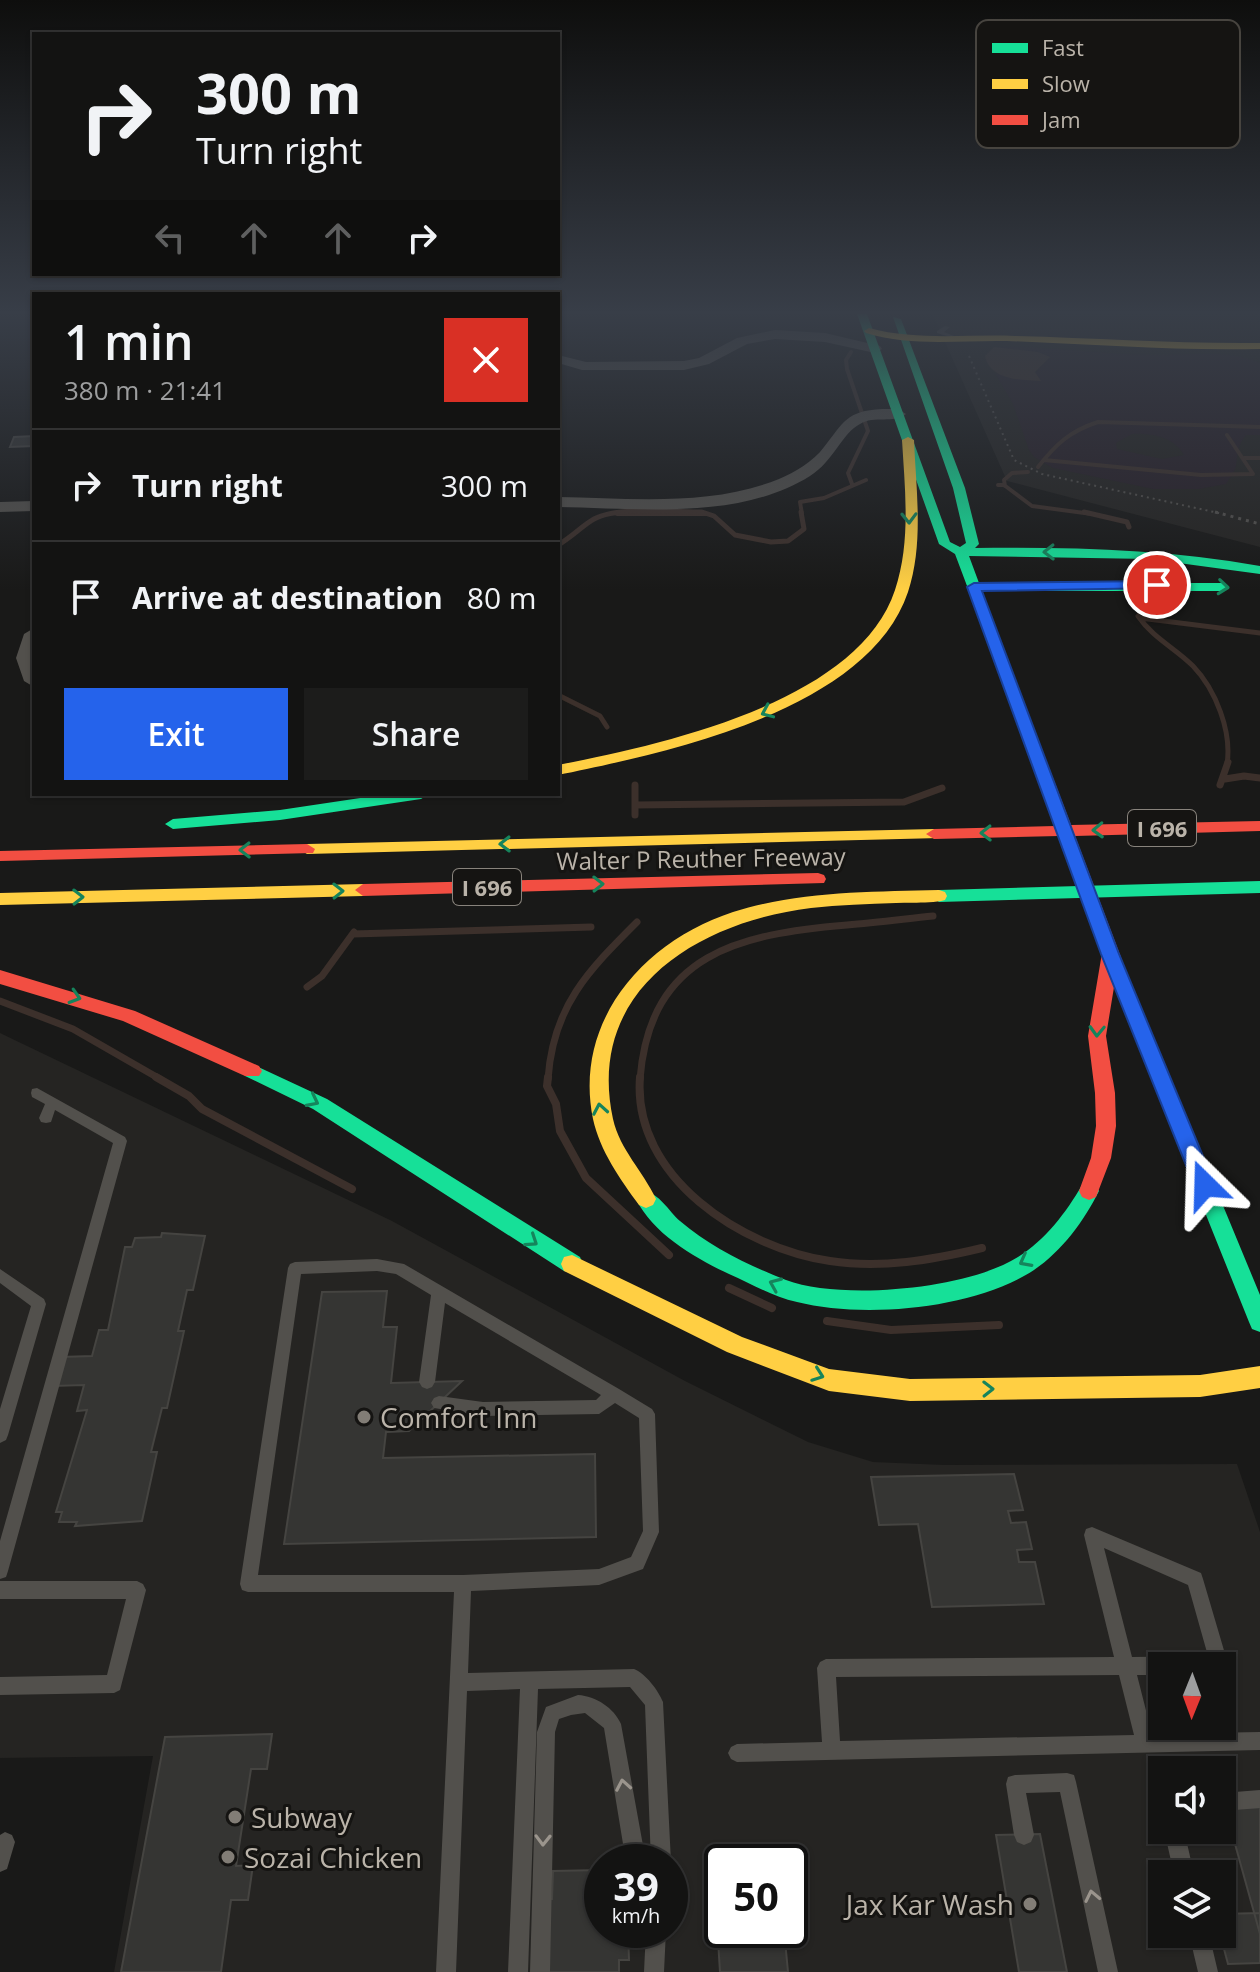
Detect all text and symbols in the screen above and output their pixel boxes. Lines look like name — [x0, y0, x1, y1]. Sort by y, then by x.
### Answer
legend — [976, 20, 1240, 148]
text: Fast — [1042, 32, 1084, 62]
text: 300 m — [196, 54, 362, 130]
icon: right — [64, 64, 168, 168]
text: Slow — [1042, 68, 1090, 98]
text: Jam — [1040, 104, 1081, 134]
text: Turn right — [196, 126, 362, 175]
icon: left — [148, 216, 192, 260]
icon: ahead — [232, 216, 276, 260]
icon: ahead — [316, 216, 360, 260]
icon: right — [400, 216, 444, 260]
text: 1 min — [64, 309, 194, 374]
button: close — [444, 318, 528, 402]
text: 380 m · 21:41 — [64, 372, 226, 408]
icon: right — [64, 463, 108, 507]
text: Turn right — [132, 465, 283, 506]
text: 300 m — [441, 465, 528, 506]
one-way arrow — [901, 512, 918, 525]
one-way arrow — [1042, 543, 1055, 561]
pin — [1123, 551, 1191, 619]
icon: arrive — [1135, 563, 1179, 607]
icon: arrive — [64, 575, 108, 619]
text: Arrive at destination — [132, 577, 443, 618]
text: 80 m — [467, 577, 537, 618]
one-way arrow — [1217, 579, 1230, 596]
button: Exit — [64, 688, 288, 780]
button: Share — [304, 688, 528, 780]
one-way arrow — [761, 702, 775, 718]
road number: I 696 — [1128, 810, 1196, 846]
one-way arrow — [1091, 821, 1104, 839]
one-way arrow — [979, 824, 992, 841]
one-way arrow — [498, 835, 511, 853]
street label: Walter P Reuther Freeway — [556, 839, 847, 877]
one-way arrow — [238, 842, 251, 859]
road number: I 696 — [453, 869, 521, 905]
one-way arrow — [592, 876, 605, 893]
one-way arrow — [332, 882, 345, 900]
one-way arrow — [72, 889, 85, 906]
one-way arrow — [68, 988, 82, 1004]
one-way arrow — [1089, 1025, 1106, 1038]
one-way arrow — [305, 1091, 320, 1107]
one-way arrow — [593, 1102, 610, 1116]
position arrow — [1163, 1143, 1247, 1227]
one-way arrow — [524, 1231, 538, 1246]
one-way arrow — [1019, 1252, 1033, 1267]
one-way arrow — [768, 1277, 783, 1293]
one-way arrow — [810, 1366, 824, 1382]
one-way arrow — [982, 1381, 995, 1398]
place label: Comfort Inn — [380, 1398, 538, 1436]
marker: Comfort Inn — [355, 1408, 373, 1426]
north arrow — [1148, 1652, 1236, 1740]
map controls — [1148, 1652, 1236, 1948]
button: sound — [1148, 1756, 1236, 1844]
one-way arrow — [615, 1778, 632, 1792]
place label: Subway — [251, 1798, 353, 1836]
marker: Subway — [226, 1808, 244, 1826]
one-way arrow — [535, 1834, 552, 1847]
place label: Sozai Chicken — [244, 1838, 422, 1876]
speed limit sign: 50 — [704, 1844, 808, 1948]
marker: Sozai Chicken — [219, 1848, 237, 1866]
text: 39 — [613, 1858, 659, 1913]
button: layers — [1148, 1860, 1236, 1948]
place label: Jax Kar Wash — [843, 1885, 1014, 1923]
one-way arrow — [1084, 1889, 1101, 1902]
marker: Jax Kar Wash — [1021, 1895, 1039, 1913]
text: km/h — [612, 1902, 660, 1929]

